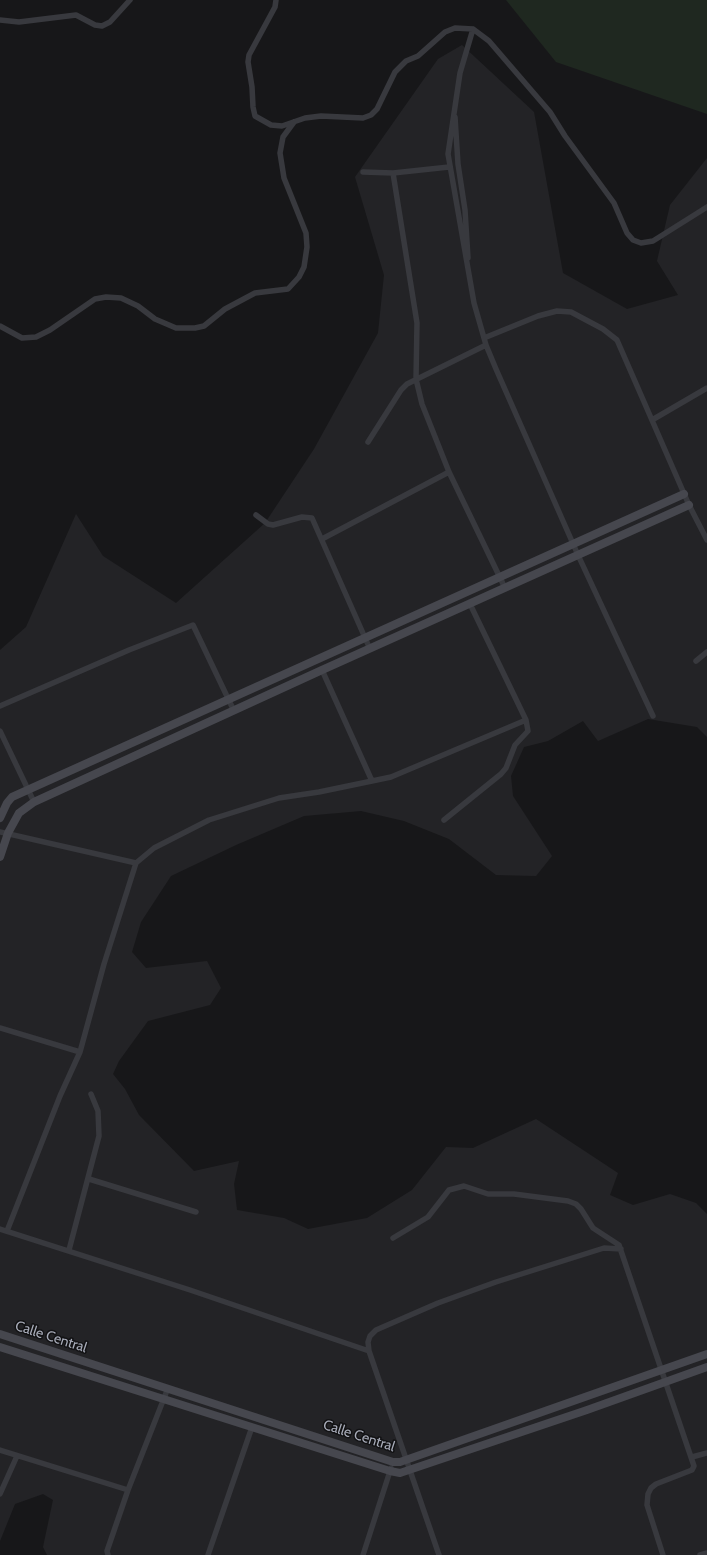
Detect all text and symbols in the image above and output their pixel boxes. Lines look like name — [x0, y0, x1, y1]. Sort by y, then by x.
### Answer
street label: Calle Central — [13, 1317, 89, 1357]
street label: Calle Central — [321, 1416, 397, 1456]

